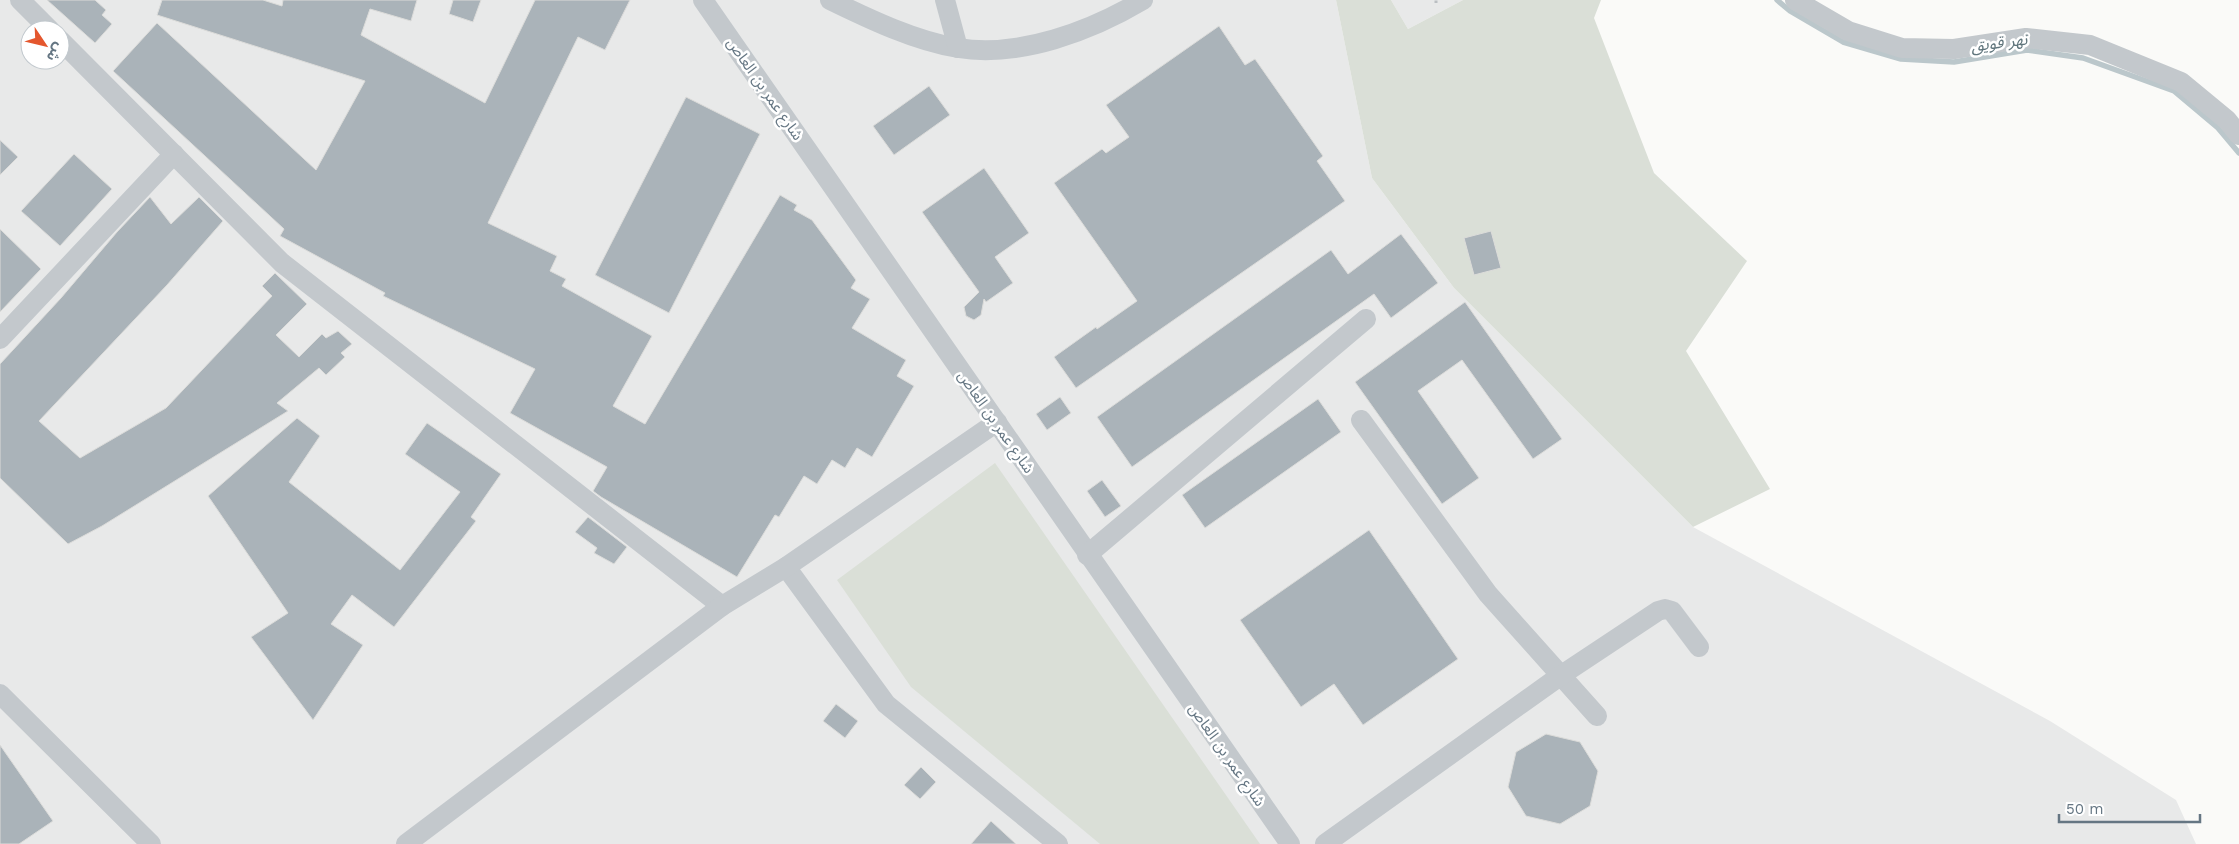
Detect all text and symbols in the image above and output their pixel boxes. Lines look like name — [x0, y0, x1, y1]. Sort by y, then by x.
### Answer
north arrow — [20, 20, 70, 70]
water label: نهر قويق — [1970, 29, 2030, 56]
street label: شارع عمر بن العاص — [720, 34, 807, 146]
text: ش — [44, 40, 68, 65]
street label: شارع عمر بن العاص — [951, 367, 1038, 479]
street label: شارع عمر بن العاص — [1182, 700, 1269, 812]
scale bar — [2059, 792, 2200, 824]
text: 50 m — [2066, 800, 2103, 818]

